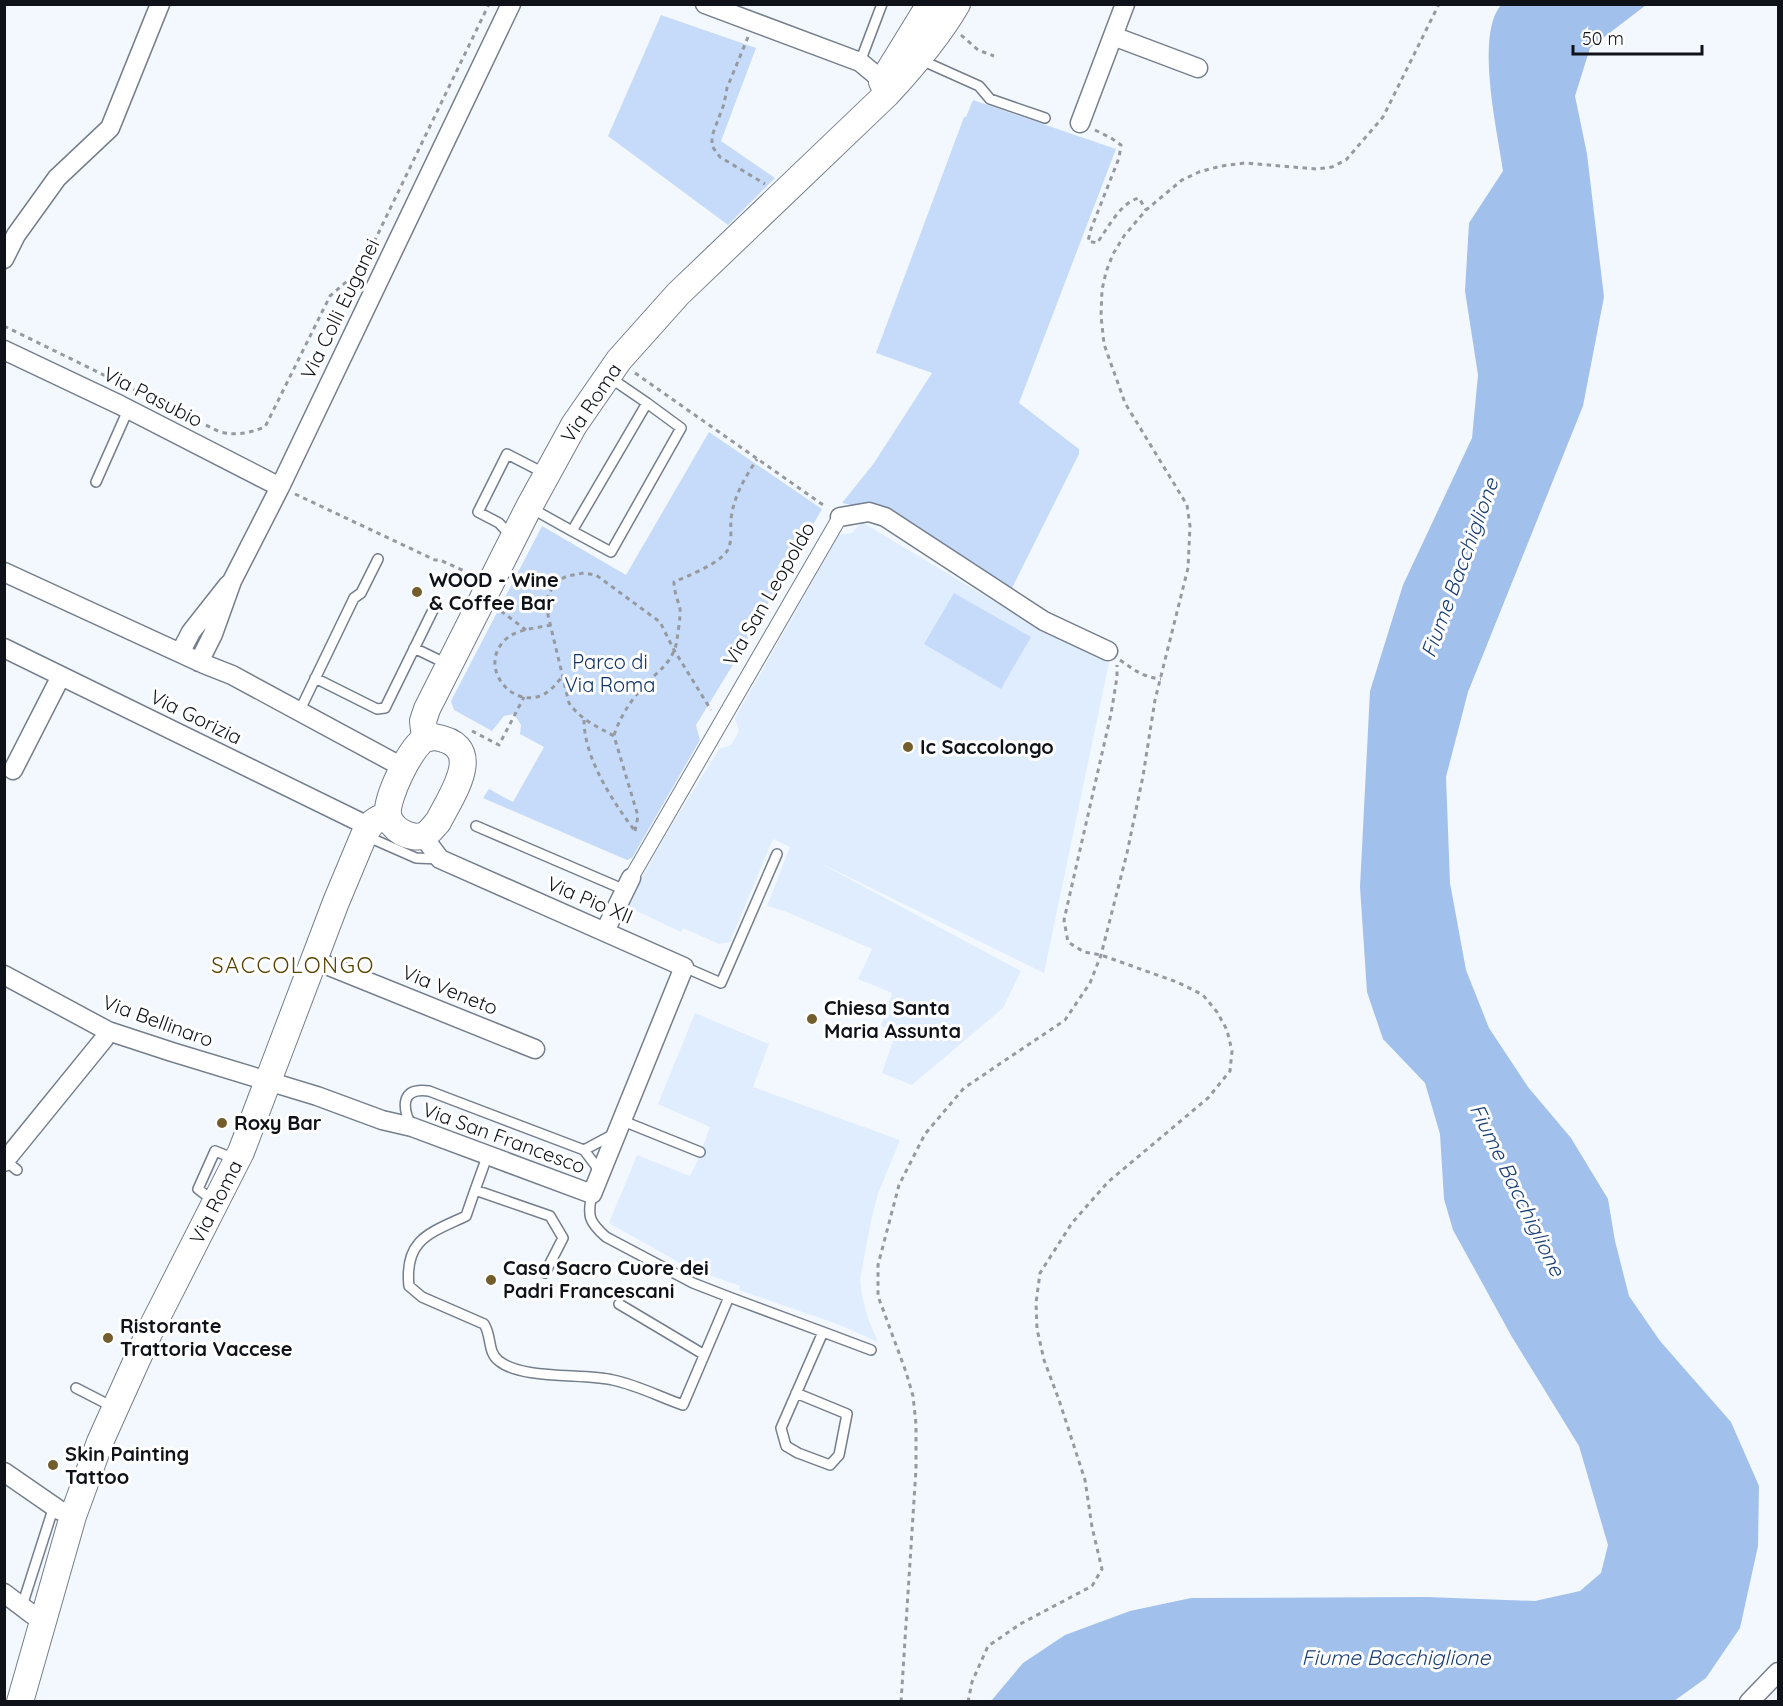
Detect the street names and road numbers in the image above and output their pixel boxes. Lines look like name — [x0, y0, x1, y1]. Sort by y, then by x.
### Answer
street label: Via Colli Euganei — [295, 234, 384, 383]
street label: Via Roma — [555, 358, 626, 447]
street label: Via Pasubio — [99, 361, 207, 432]
street label: Via San Leopoldo — [717, 517, 820, 670]
street label: Via Gorizia — [146, 684, 246, 750]
street label: Via Pio XII — [543, 870, 637, 929]
street label: Via Veneto — [399, 959, 502, 1020]
street label: Via Bellinaro — [99, 989, 217, 1052]
street label: Via San Francesco — [419, 1096, 589, 1179]
street label: Via Roma — [184, 1156, 247, 1248]

